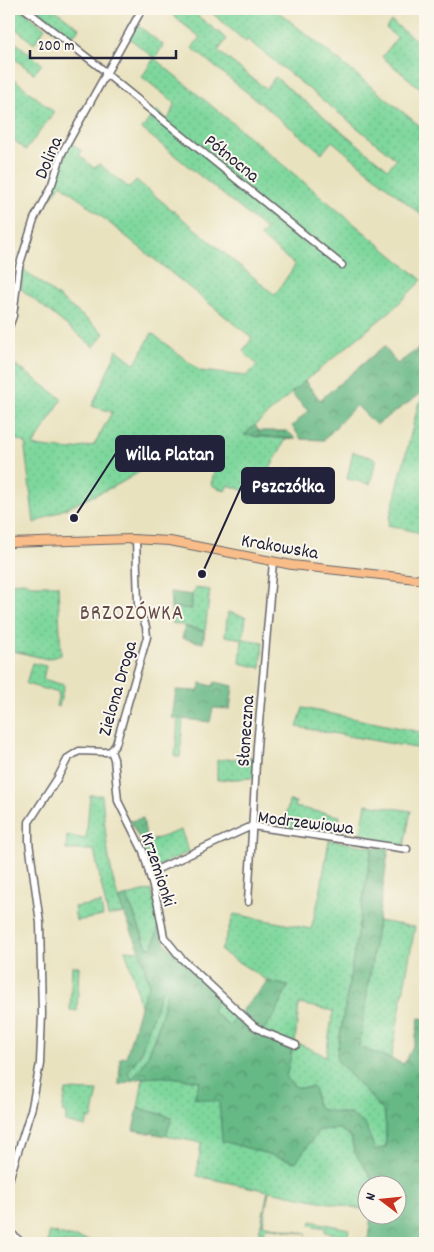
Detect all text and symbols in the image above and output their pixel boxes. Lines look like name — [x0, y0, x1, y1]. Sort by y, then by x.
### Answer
scale bar — [30, 28, 176, 60]
text: 200 m — [38, 36, 75, 58]
street label: Północna — [197, 129, 265, 191]
street label: Dolina — [29, 132, 72, 184]
callout: Willa Platan — [116, 436, 224, 471]
text: Willa Platan — [126, 442, 214, 470]
callout: Pszczółka — [242, 468, 334, 503]
text: Pszczółka — [252, 474, 325, 502]
street label: Krakowska — [239, 528, 321, 569]
district label: BRZOZÓWKA — [80, 600, 184, 630]
street label: Zielona Droga — [93, 637, 146, 740]
street label: Słoneczna — [232, 694, 264, 768]
street label: Modrzewiowa — [256, 805, 356, 844]
street label: Krzemionki — [132, 830, 181, 911]
north arrow — [356, 1174, 406, 1224]
text: N — [361, 1191, 382, 1203]

